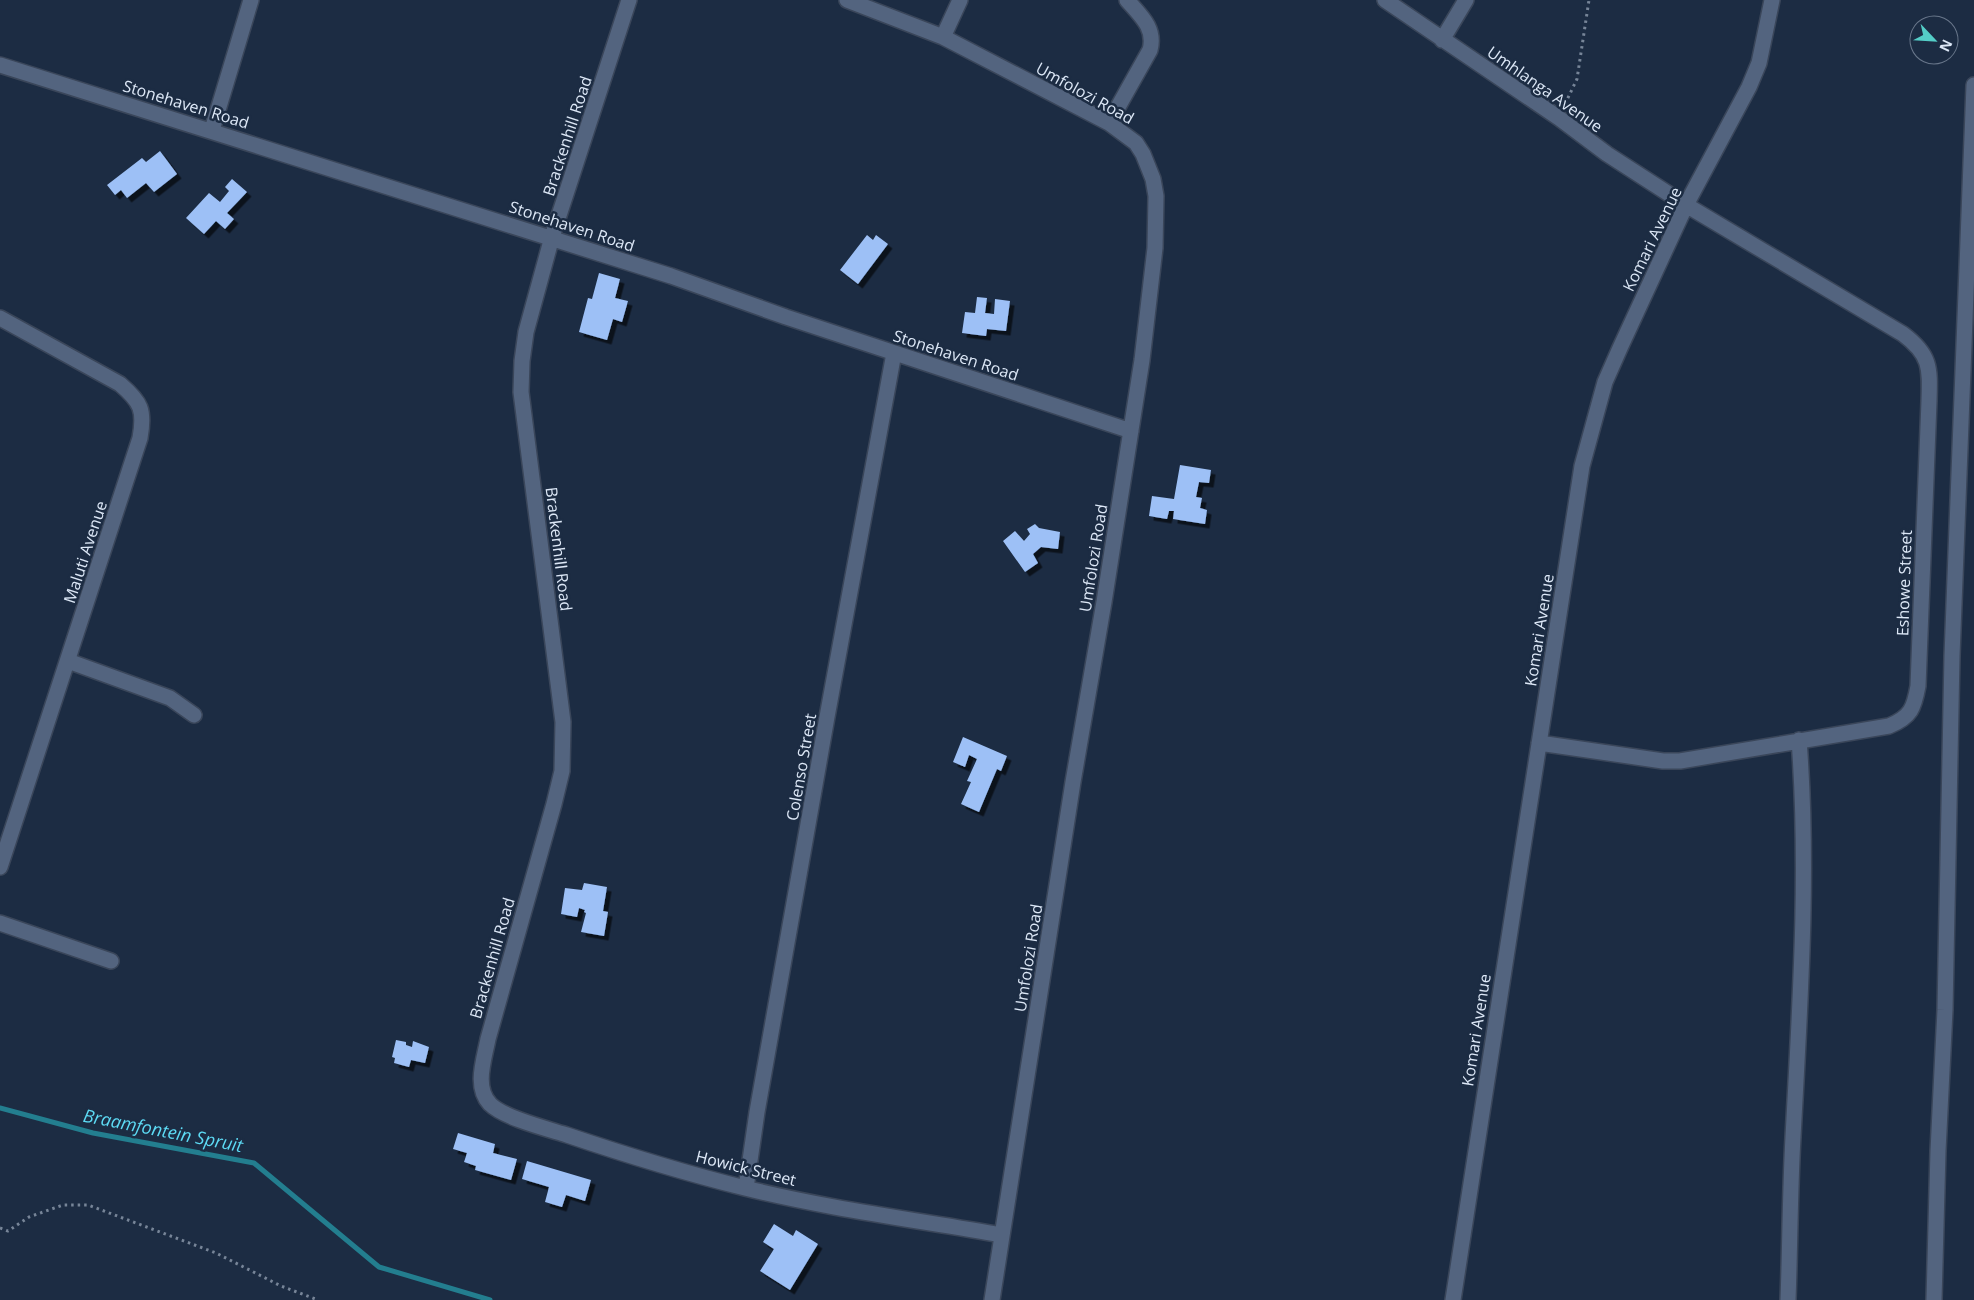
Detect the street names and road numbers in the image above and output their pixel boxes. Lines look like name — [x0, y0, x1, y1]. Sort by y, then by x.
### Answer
street label: Umhlanga Avenue — [1483, 41, 1607, 137]
street label: Umfolozi Road — [1032, 57, 1138, 129]
street label: Brackenhill Road — [537, 73, 597, 199]
street label: Stonehaven Road — [120, 74, 252, 134]
street label: Komari Avenue — [1617, 183, 1687, 295]
street label: Stonehaven Road — [506, 195, 638, 257]
street label: Stonehaven Road — [890, 324, 1022, 386]
street label: Brackenhill Road — [540, 486, 578, 612]
street label: Maluti Avenue — [58, 498, 112, 606]
street label: Umfolozi Road — [1074, 502, 1112, 614]
street label: Eshowe Street — [1891, 529, 1917, 636]
street label: Komari Avenue — [1519, 572, 1559, 688]
street label: Colenso Street — [781, 711, 821, 822]
street label: Brackenhill Road — [464, 895, 520, 1021]
street label: Umfolozi Road — [1009, 902, 1047, 1014]
street label: Komari Avenue — [1456, 972, 1496, 1088]
street label: Howick Street — [693, 1145, 799, 1191]

